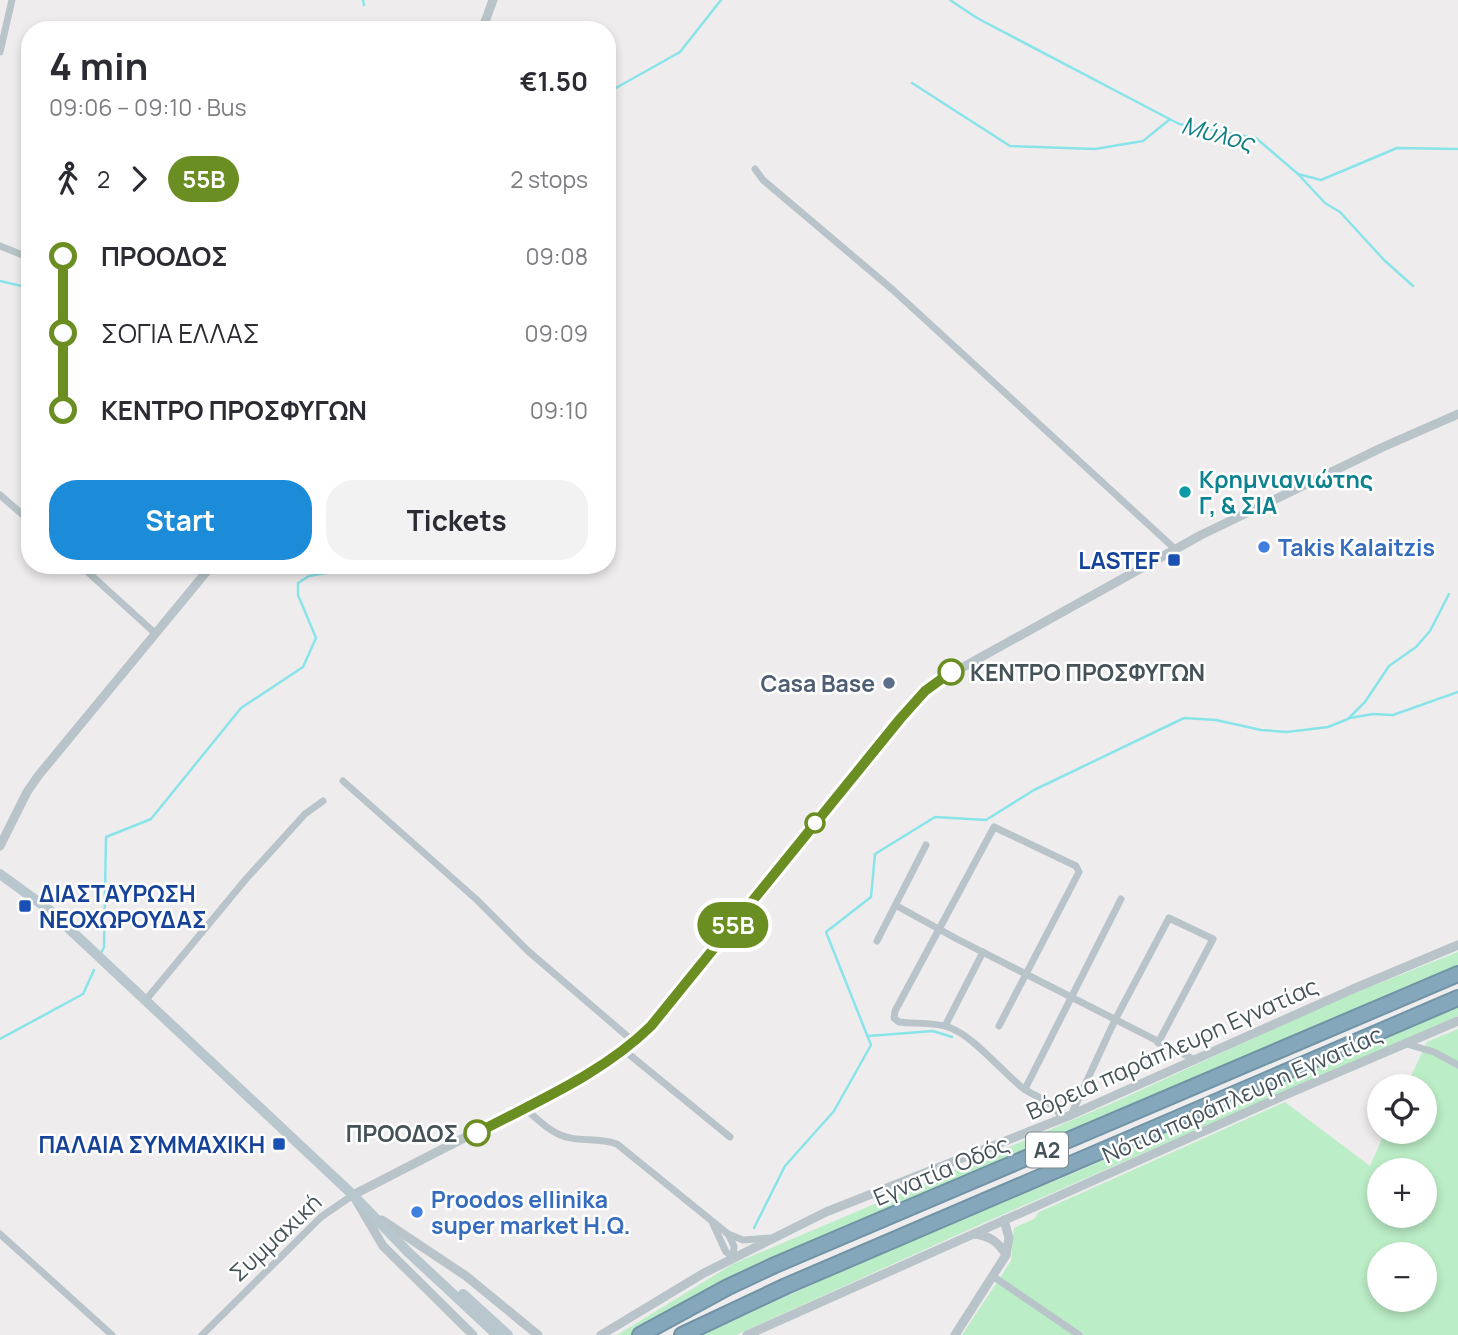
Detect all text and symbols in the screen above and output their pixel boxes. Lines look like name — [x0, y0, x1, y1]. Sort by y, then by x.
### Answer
text: 4 min — [49, 39, 148, 91]
text: €1.50 — [520, 63, 588, 99]
text: 09:06 – 09:10 · Bus — [49, 91, 247, 123]
water label: Μύλος — [1178, 108, 1259, 159]
icon: walk — [49, 160, 87, 198]
icon: forward — [120, 160, 158, 198]
text: 55Β — [182, 162, 225, 195]
text: 2 — [97, 163, 110, 195]
text: 2 stops — [510, 163, 588, 195]
text: ΠΡΟΟΔΟΣ — [101, 238, 228, 274]
text: 09:08 — [525, 240, 588, 272]
text: ΣΟΓΙΑ ΕΛΛΑΣ — [101, 315, 260, 351]
text: 09:09 — [525, 317, 588, 349]
text: ΚΕΝΤΡΟ ΠΡΟΣΦΥΓΩΝ — [101, 392, 367, 428]
text: 09:10 — [530, 394, 588, 426]
place label: Κρημνιανιώτης Γ, & ΣΙΑ — [1199, 463, 1373, 521]
button: Start — [49, 480, 312, 560]
button: Tickets — [326, 480, 588, 560]
marker: Κρημνιανιώτης Γ, & ΣΙΑ — [1177, 484, 1193, 500]
place label: Takis Kalaitzis — [1278, 531, 1435, 563]
marker: Takis Kalaitzis — [1256, 539, 1272, 555]
place label: LASTEF — [1078, 544, 1160, 576]
marker: LASTEF — [1166, 552, 1182, 568]
place label: ΚΕΝΤΡΟ ΠΡΟΣΦΥΓΩΝ — [970, 656, 1205, 688]
marker: ΚΕΝΤΡΟ ΠΡΟΣΦΥΓΩΝ — [938, 659, 964, 685]
place label: Casa Base — [760, 667, 875, 699]
marker: Casa Base — [881, 675, 897, 691]
unlabelled marker — [805, 813, 825, 833]
place label: ΔΙΑΣΤΑΥΡΩΣΗ ΝΕΟΧΩΡΟΥΔΑΣ — [39, 877, 207, 935]
marker: ΔΙΑΣΤΑΥΡΩΣΗ ΝΕΟΧΩΡΟΥΔΑΣ — [17, 898, 33, 914]
line badge: 55Β — [693, 902, 773, 948]
text: 55Β — [711, 908, 755, 941]
street label: Βόρεια παράπλευρη Εγνατίας — [1021, 969, 1323, 1127]
street label: Νότια παράπλευρη Εγνατίας — [1097, 1018, 1387, 1170]
map controls — [1367, 1074, 1437, 1312]
button: locate — [1367, 1074, 1437, 1144]
place label: ΠΡΟΟΔΟΣ — [346, 1117, 458, 1149]
marker: ΠΡΟΟΔΟΣ — [464, 1120, 490, 1146]
street label: Εγνατία Οδός — [868, 1127, 1014, 1213]
place label: ΠΑΛΑΙΑ ΣΥΜΜΑΧΙΚΗ — [38, 1128, 265, 1160]
road number: Α2 — [1026, 1132, 1068, 1168]
marker: ΠΑΛΑΙΑ ΣΥΜΜΑΧΙΚΗ — [271, 1136, 287, 1152]
button: + — [1367, 1158, 1437, 1228]
place label: Proodos ellinika super market H.Q. — [431, 1183, 630, 1241]
street label: Συμμαχική — [222, 1186, 328, 1288]
marker: Proodos ellinika super market H.Q. — [409, 1204, 425, 1220]
button: − — [1367, 1242, 1437, 1312]

